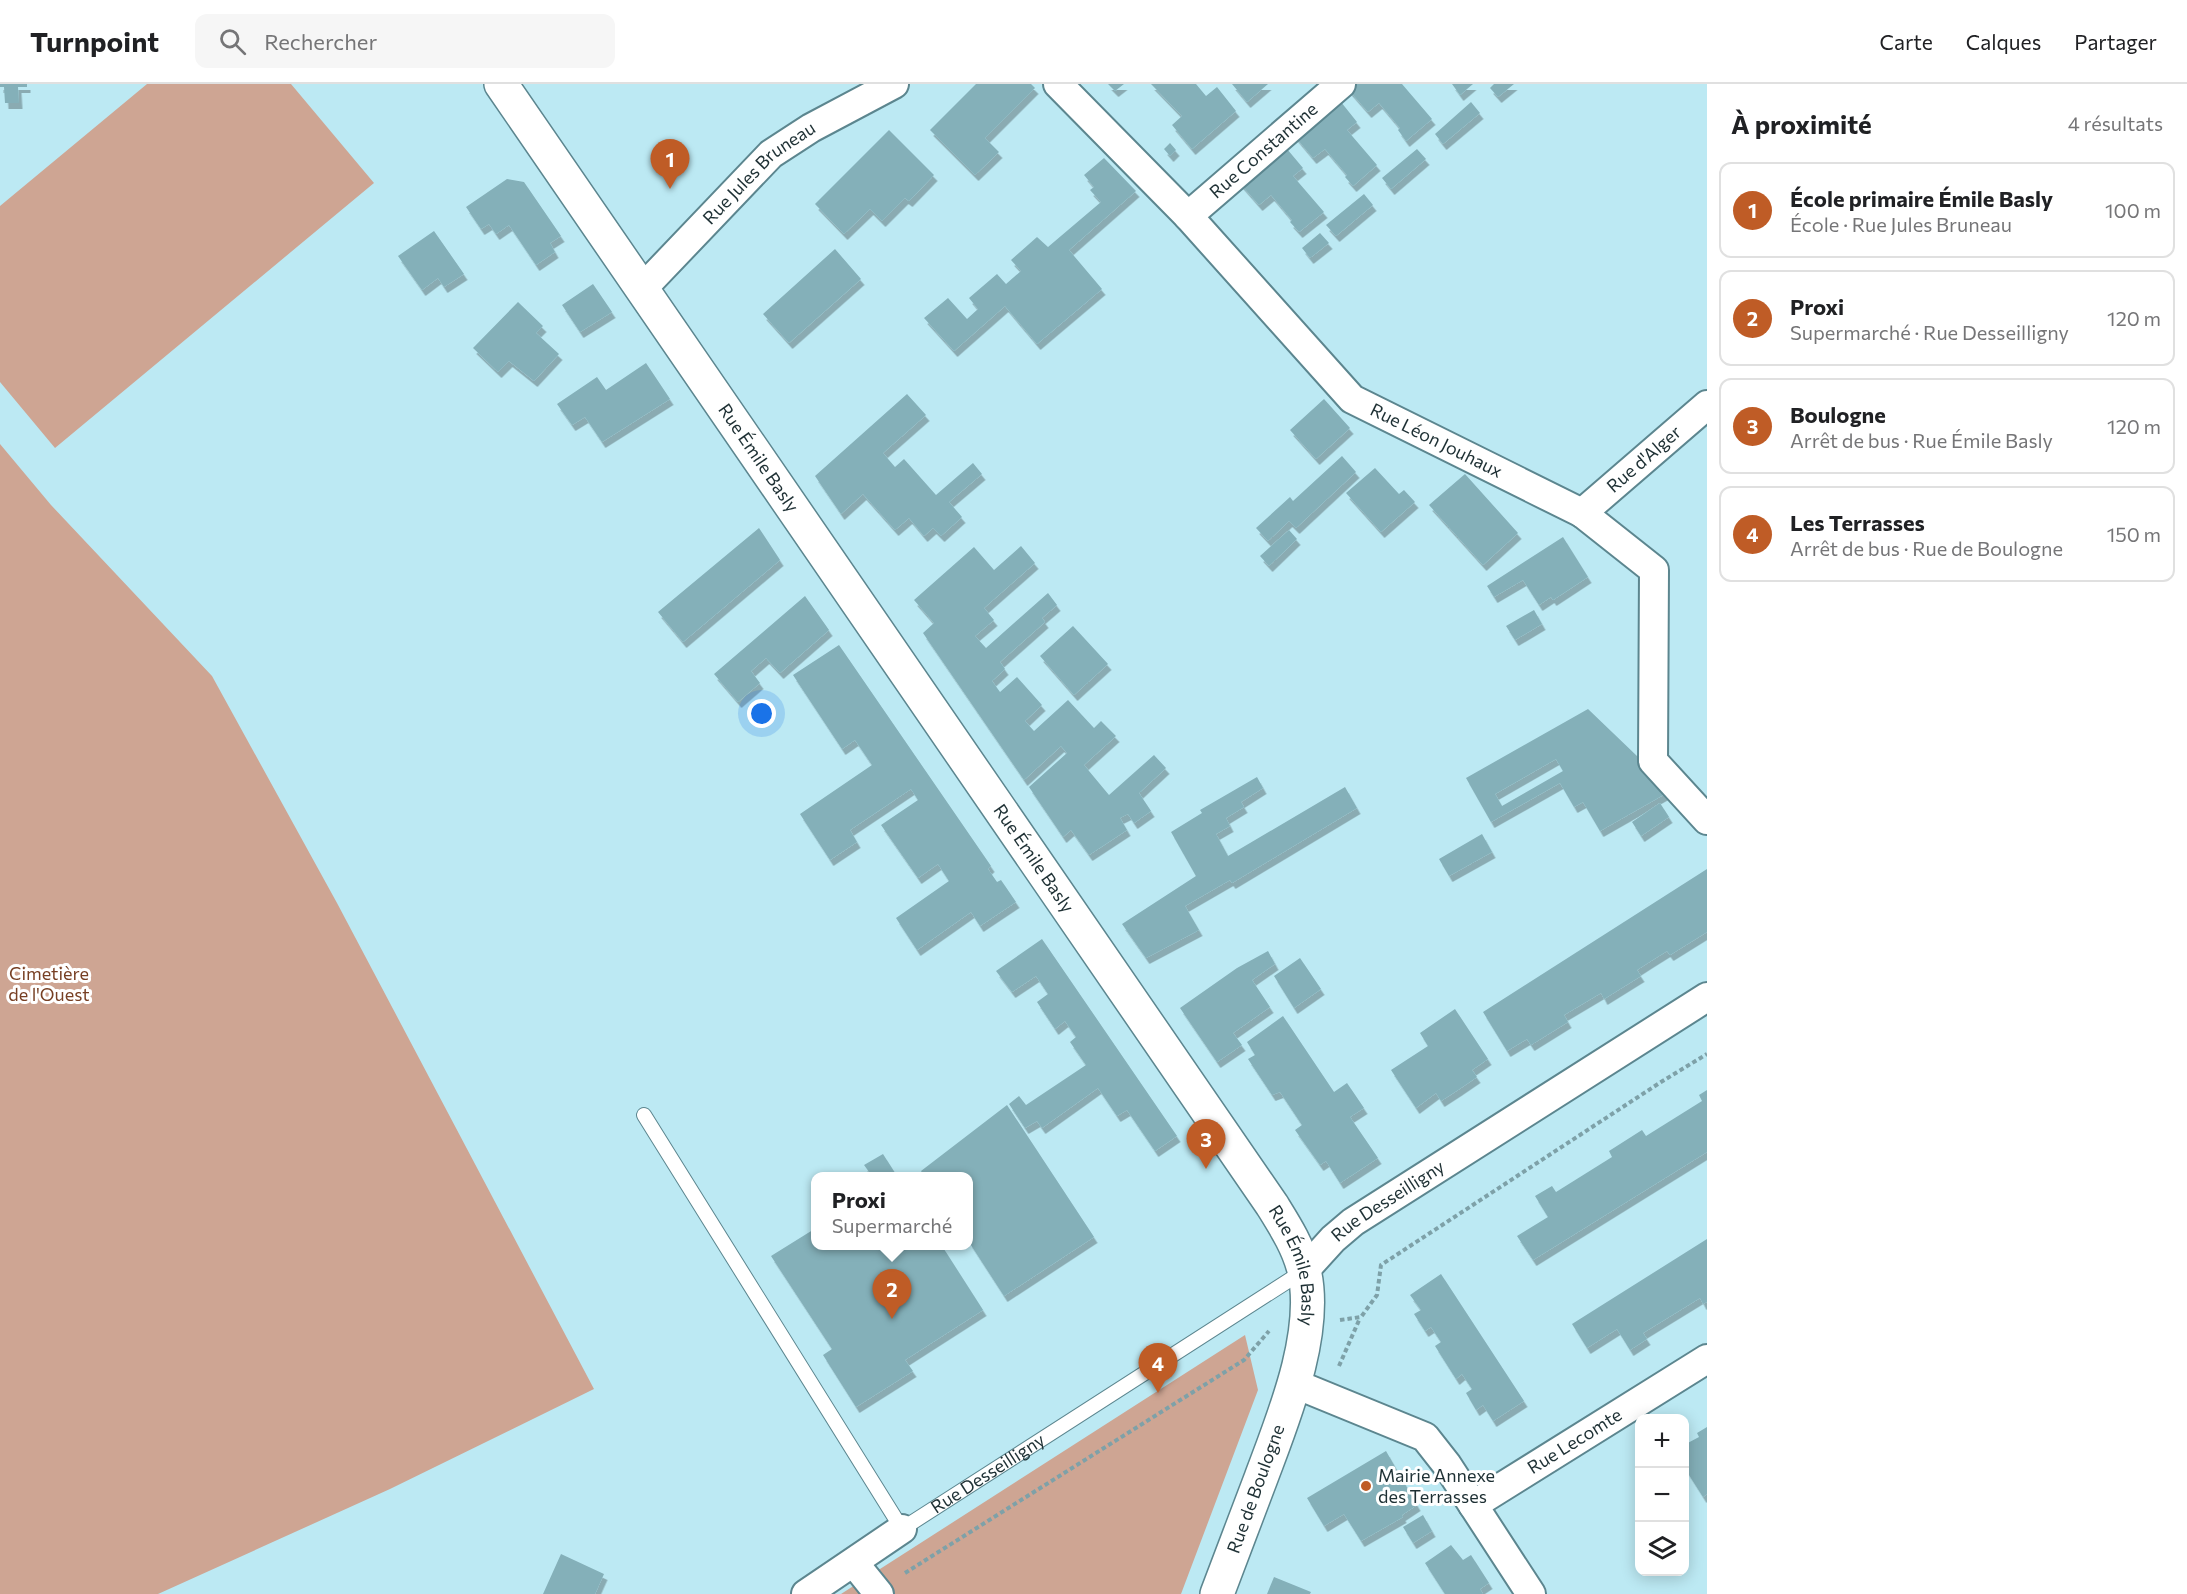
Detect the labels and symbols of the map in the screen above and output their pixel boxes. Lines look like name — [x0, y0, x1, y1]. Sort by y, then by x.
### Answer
street label: Rue Constantine — [1205, 97, 1322, 203]
street label: Rue Jules Bruneau — [698, 116, 819, 228]
pin: 1 — [650, 140, 690, 189]
street label: Rue Léon Jouhaux — [1367, 398, 1507, 482]
street label: Rue Émile Basly — [714, 399, 804, 516]
street label: Rue d'Alger — [1602, 420, 1685, 497]
your location — [747, 699, 776, 728]
street label: Rue Émile Basly — [990, 799, 1079, 916]
park label: Cimetière de l'Ouest — [8, 962, 90, 1005]
pin: 3 — [1186, 1120, 1226, 1169]
street label: Rue Desseilligny — [1326, 1155, 1448, 1246]
street label: Rue Émile Basly — [1265, 1200, 1320, 1327]
pin: 2 — [872, 1270, 912, 1319]
pin: 4 — [1138, 1344, 1178, 1393]
street label: Rue Lecomte — [1523, 1403, 1625, 1478]
street label: Rue de Boulogne — [1222, 1421, 1289, 1556]
street label: Rue Desseilligny — [926, 1428, 1049, 1518]
place label: Mairie Annexe des Terrasses — [1378, 1464, 1495, 1507]
marker: Mairie Annexe des Terrasses — [1359, 1479, 1373, 1493]

